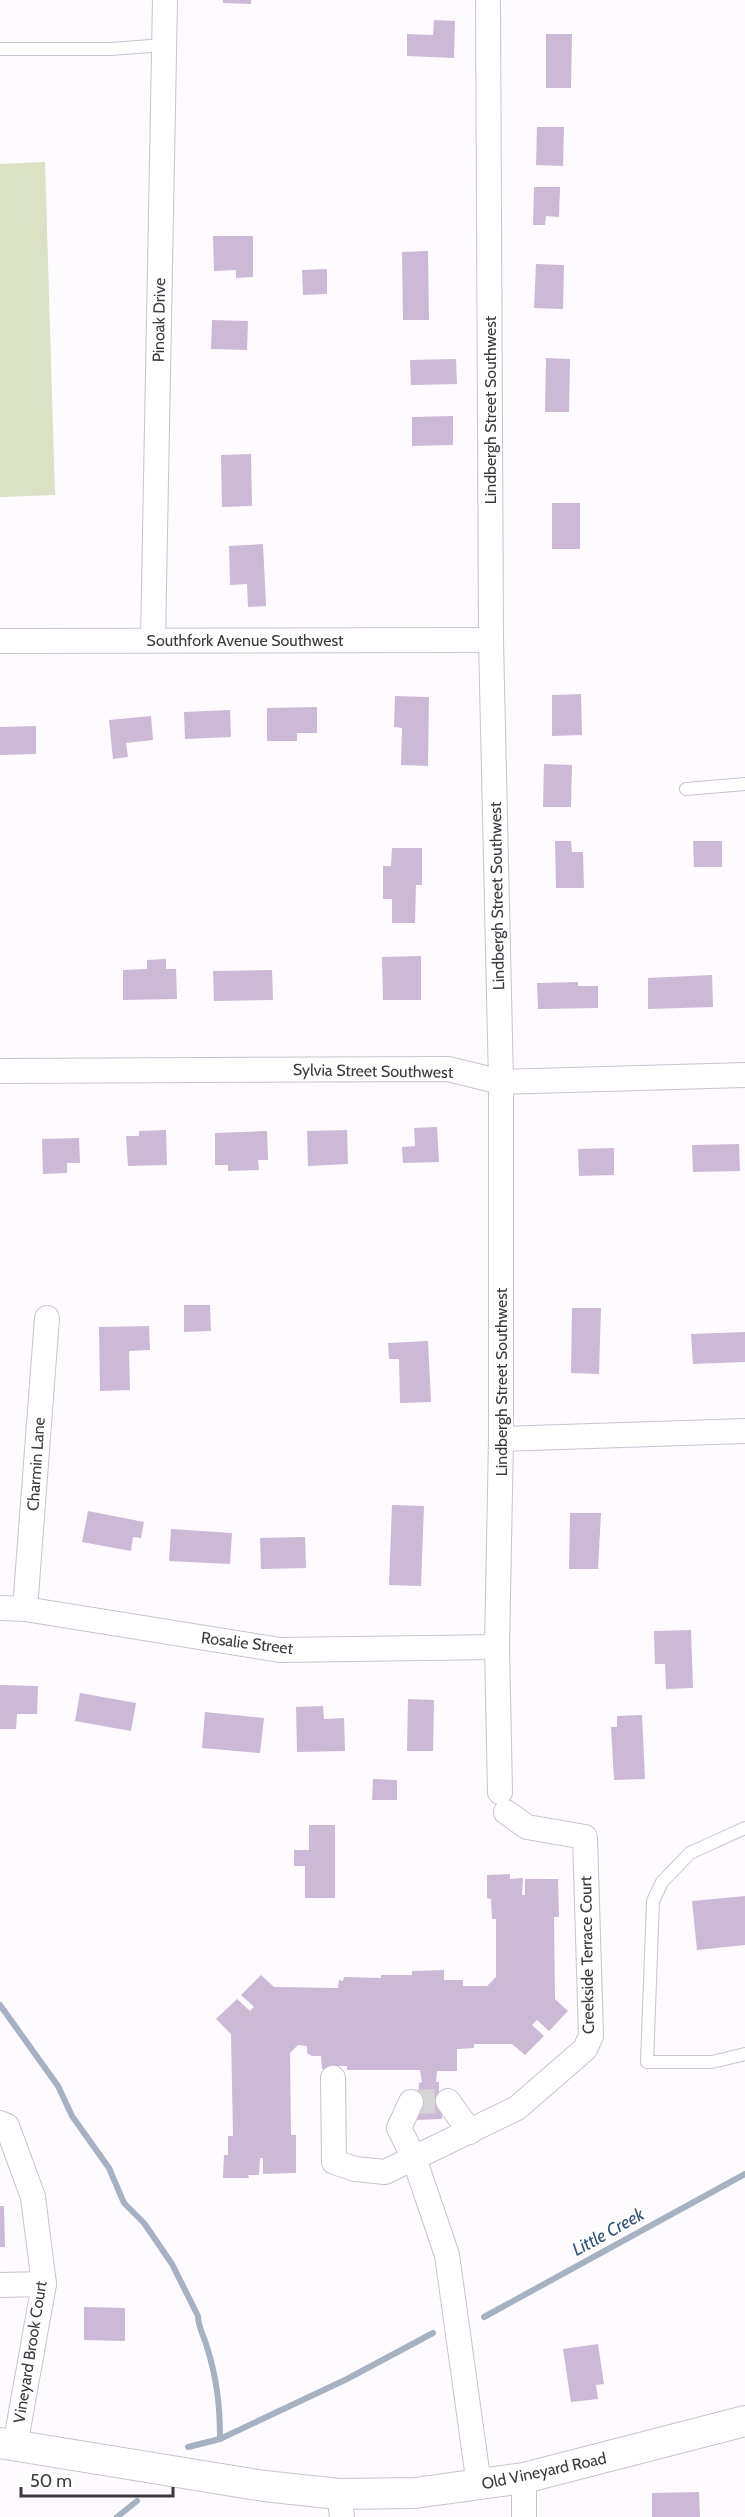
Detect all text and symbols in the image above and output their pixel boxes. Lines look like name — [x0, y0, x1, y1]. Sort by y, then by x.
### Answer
street label: Pinoak Drive — [149, 278, 169, 362]
street label: Lindbergh Street Southwest — [481, 315, 500, 504]
street label: Southfork Avenue Southwest — [147, 631, 344, 650]
street label: Lindbergh Street Southwest — [486, 801, 508, 990]
street label: Sylvia Street Southwest — [293, 1060, 454, 1082]
street label: Lindbergh Street Southwest — [492, 1287, 511, 1476]
street label: Charmin Lane — [23, 1416, 49, 1512]
street label: Rosalie Street — [200, 1628, 295, 1658]
street label: Creekside Terrace Court — [576, 1875, 598, 2034]
water label: Little Creek — [568, 2203, 649, 2261]
street label: Vineyard Brook Court — [9, 2279, 51, 2425]
street label: Old Vineyard Road — [480, 2449, 608, 2493]
scale bar — [21, 2460, 172, 2498]
text: 50 m — [30, 2470, 72, 2492]

